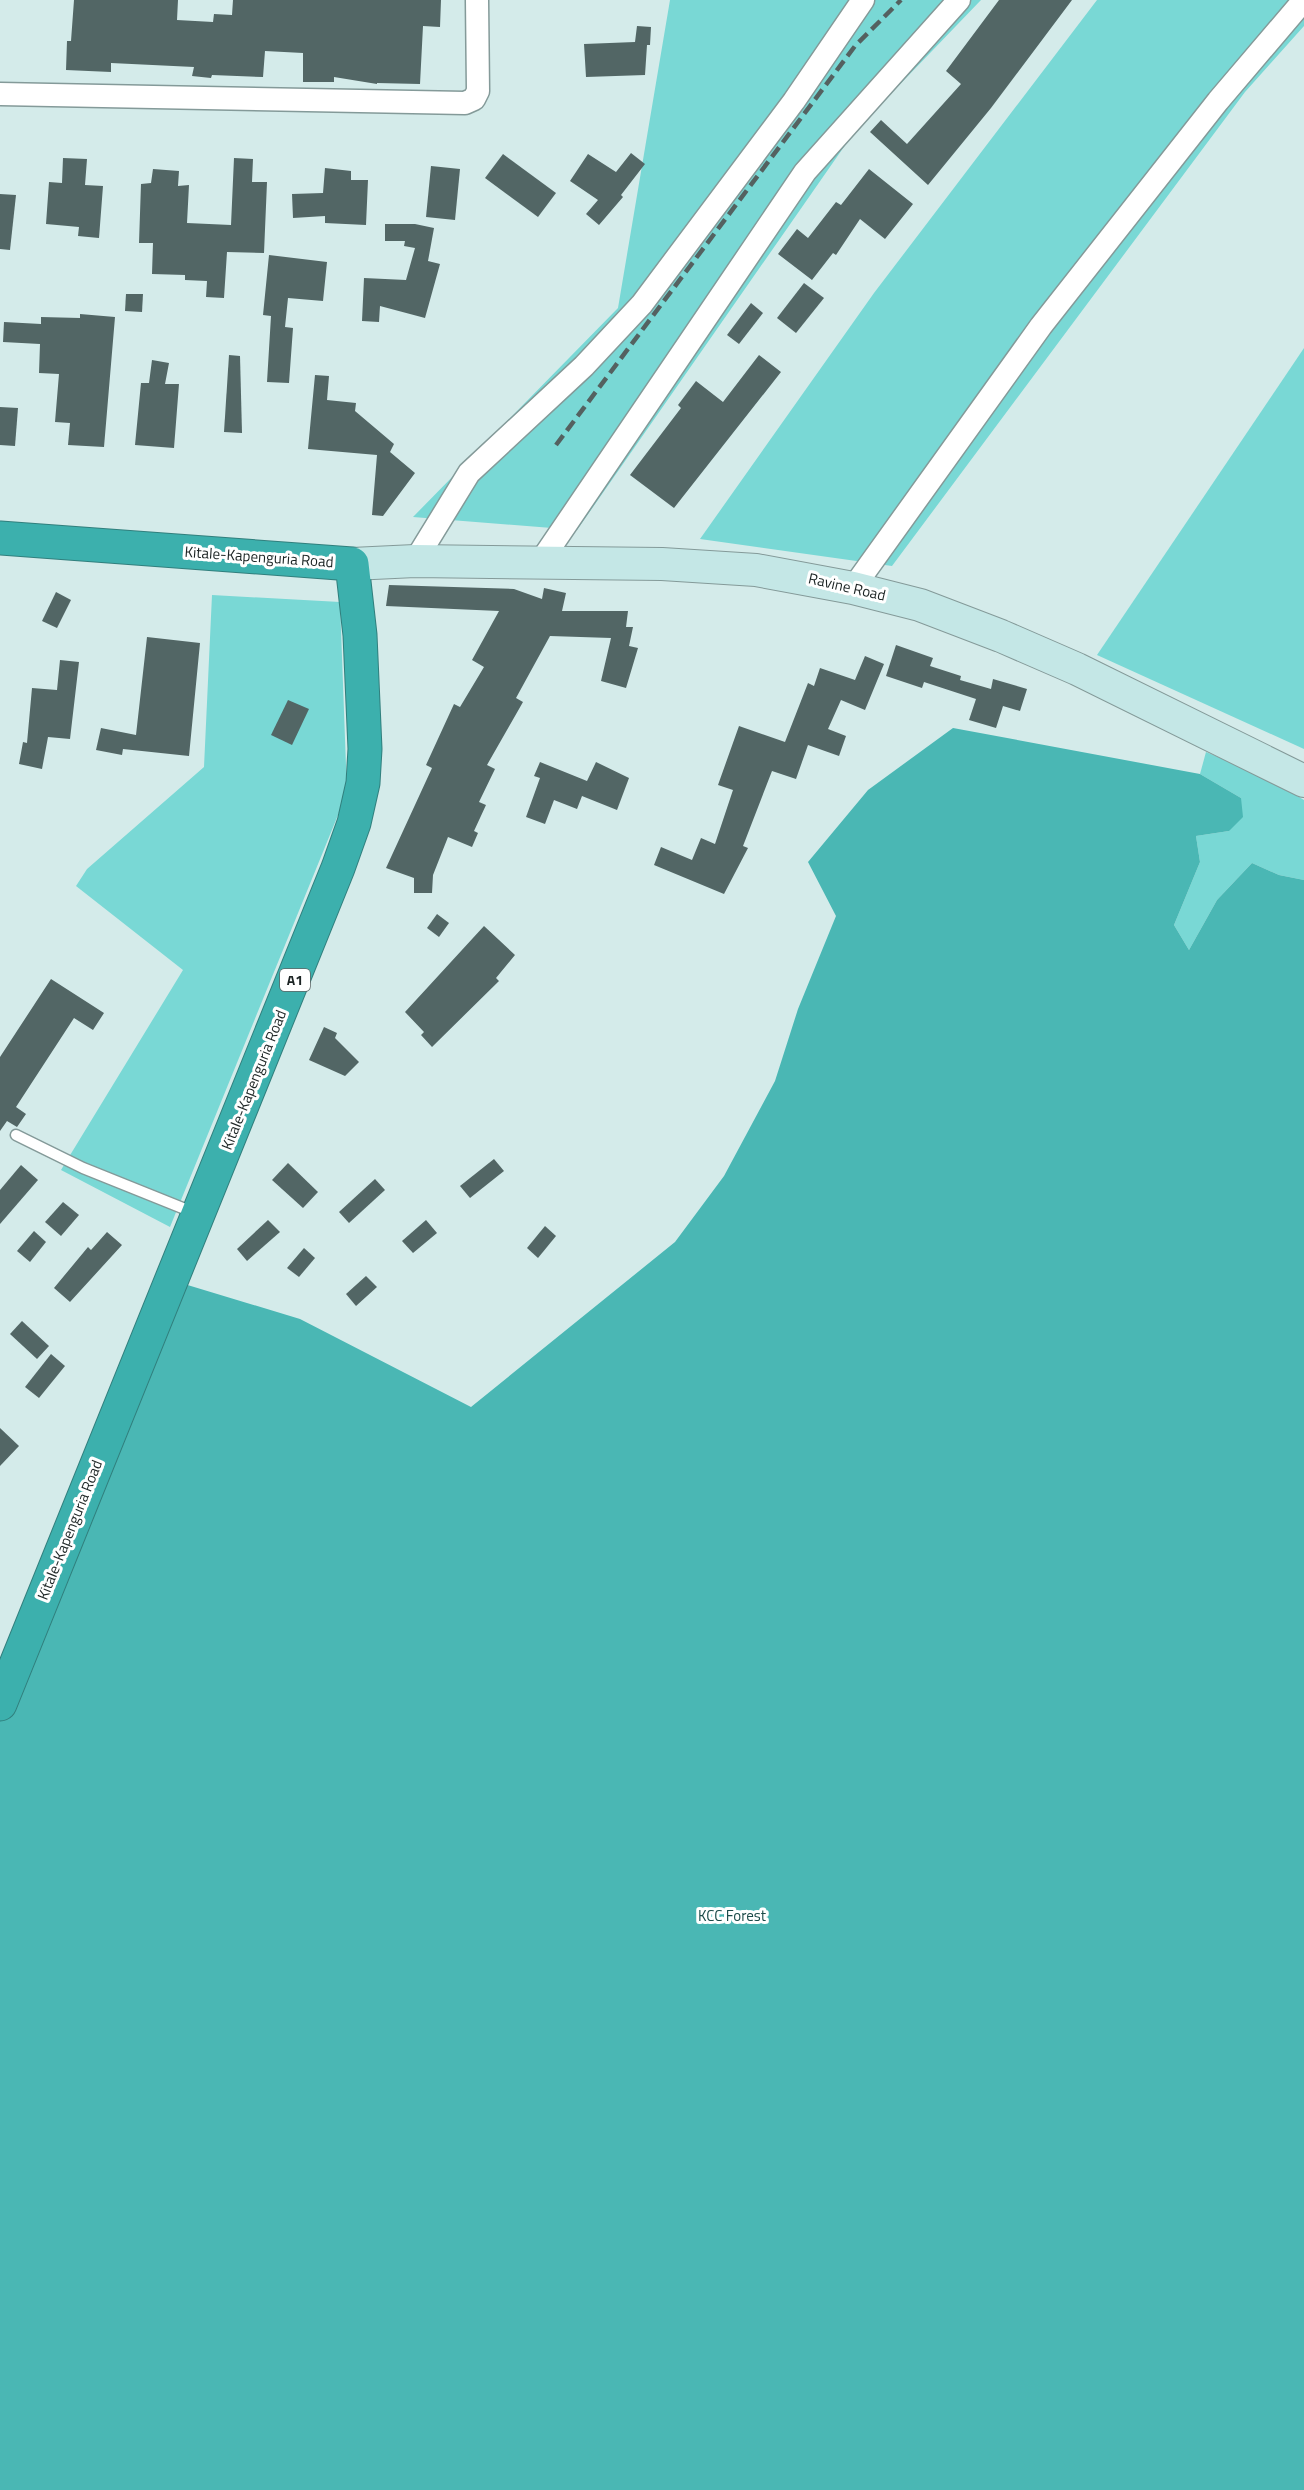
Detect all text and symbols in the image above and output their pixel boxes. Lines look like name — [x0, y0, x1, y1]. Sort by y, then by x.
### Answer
street label: Kitale-Kapenguria Road — [184, 540, 334, 573]
street label: Ravine Road — [806, 566, 888, 607]
road number: A1 — [280, 969, 310, 991]
street label: Kitale-Kapenguria Road — [215, 1006, 292, 1153]
street label: Kitale-Kapenguria Road — [31, 1456, 108, 1603]
park label: KCC Forest — [698, 1904, 767, 1927]

